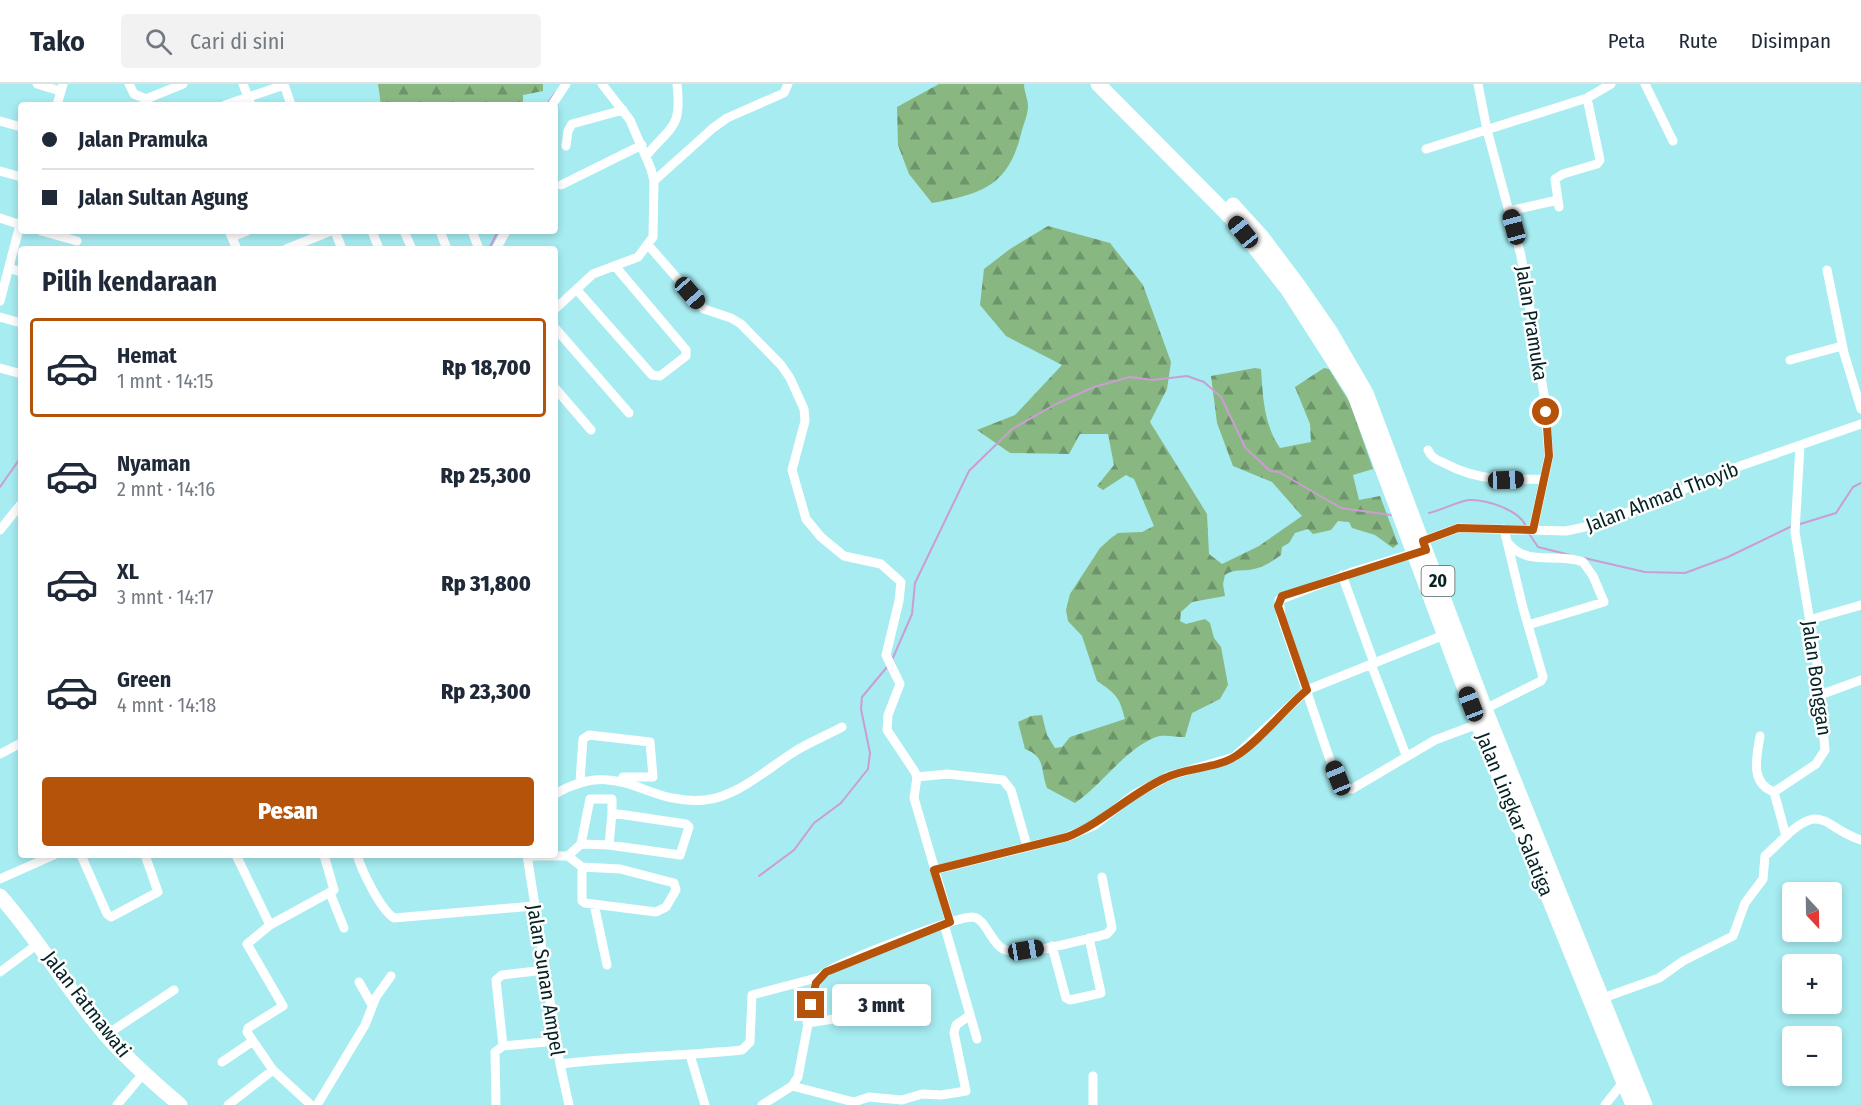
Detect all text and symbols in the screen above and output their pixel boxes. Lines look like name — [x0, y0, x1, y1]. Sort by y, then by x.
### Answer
search box — [121, 14, 541, 68]
text: Tako — [30, 25, 85, 58]
icon: search — [142, 25, 175, 58]
text: Cari di sini — [190, 28, 285, 55]
text: Peta — [1608, 28, 1645, 54]
text: Rute — [1678, 28, 1718, 54]
text: Disimpan — [1751, 28, 1831, 54]
text: Jalan Pramuka — [78, 126, 208, 153]
text: Jalan Sultan Agung — [78, 184, 248, 211]
car — [1501, 207, 1527, 247]
car — [1225, 212, 1261, 252]
street label: Jalan Pramuka — [1511, 264, 1553, 382]
text: Pilih kendaraan — [42, 266, 217, 298]
car — [671, 274, 709, 312]
icon: car — [45, 341, 99, 395]
text: Hemat — [117, 342, 177, 369]
text: Rp 18,700 — [442, 354, 531, 381]
text: 1 mnt · 14:15 — [117, 369, 213, 393]
route start — [1532, 398, 1559, 425]
icon: car — [45, 449, 99, 503]
text: Nyaman — [117, 450, 190, 477]
street label: Jalan Ahmad Thoyib — [1582, 457, 1742, 537]
text: Rp 25,300 — [440, 462, 531, 489]
car — [1488, 470, 1524, 490]
text: 2 mnt · 14:16 — [117, 477, 215, 501]
icon: car — [45, 557, 99, 611]
text: XL — [117, 558, 139, 585]
road number: 20 — [1422, 566, 1454, 596]
text: Rp 31,800 — [441, 570, 531, 597]
text: 3 mnt · 14:17 — [117, 585, 214, 609]
street label: Jalan Bonggan — [1797, 619, 1837, 737]
icon: car — [45, 665, 99, 719]
text: Green — [117, 666, 171, 693]
text: Rp 23,300 — [441, 678, 531, 705]
car — [1456, 684, 1486, 724]
text: 4 mnt · 14:18 — [117, 693, 216, 717]
street label: Jalan Lingkar Salatiga — [1471, 729, 1559, 899]
car — [1323, 758, 1353, 798]
button: Pesan — [42, 777, 534, 846]
north arrow — [1782, 882, 1842, 942]
map controls — [1782, 882, 1842, 1086]
street label: Jalan Sunan Ampel — [522, 903, 570, 1057]
car — [1007, 938, 1045, 962]
street label: Jalan Fatmawati — [38, 946, 136, 1062]
button: + — [1782, 954, 1842, 1014]
callout: 3 mnt — [832, 984, 931, 1026]
route end — [797, 991, 824, 1018]
text: 3 mnt — [858, 993, 905, 1017]
button: − — [1782, 1026, 1842, 1086]

